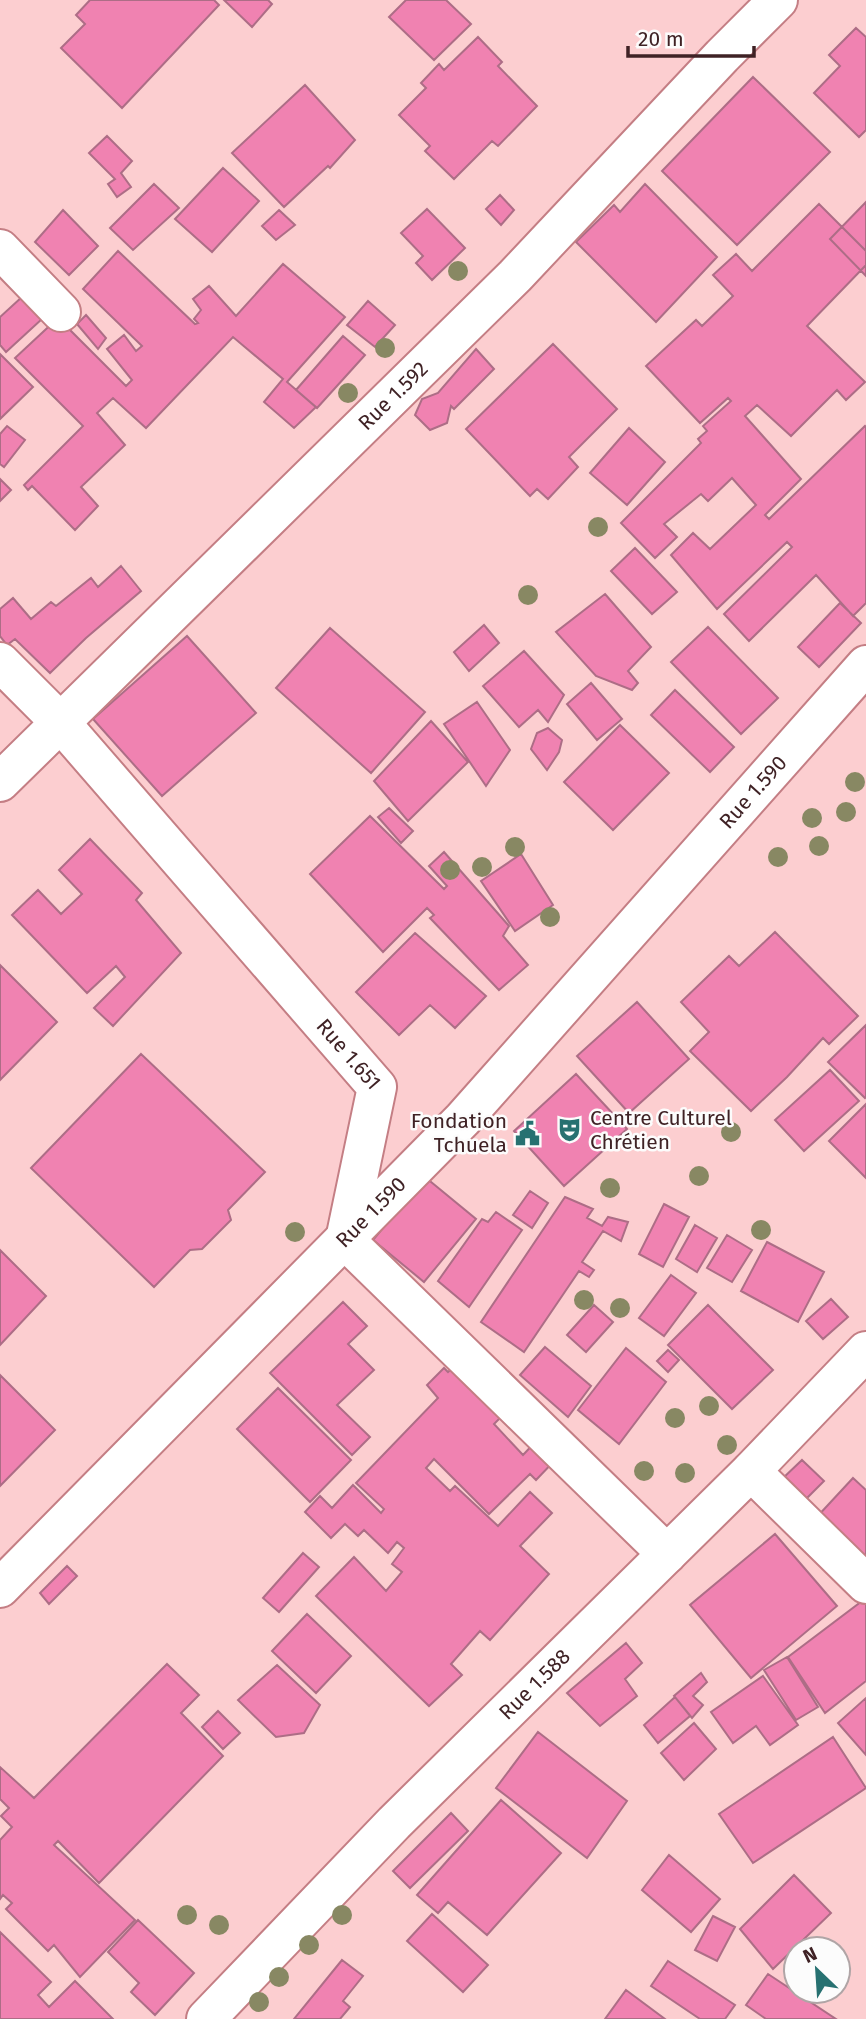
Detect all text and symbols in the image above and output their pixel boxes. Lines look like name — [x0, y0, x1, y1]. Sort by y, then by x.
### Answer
scale bar — [628, 14, 754, 58]
text: 20 m — [638, 26, 684, 52]
street label: Rue 1.592 — [353, 356, 433, 436]
street label: Rue 1.590 — [714, 750, 792, 834]
street label: Rue 1.651 — [311, 1013, 386, 1095]
place label: Centre Culturel Chrétien — [590, 1105, 732, 1155]
place label: Fondation Tchuela — [411, 1108, 507, 1158]
theatre icon: Centre Culturel Chrétien — [556, 1116, 584, 1144]
public building icon: Fondation Tchuela — [513, 1119, 541, 1147]
street label: Rue 1.590 — [330, 1171, 412, 1253]
street label: Rue 1.588 — [493, 1644, 576, 1725]
north arrow — [782, 1935, 852, 2005]
text: N — [799, 1942, 821, 1968]

